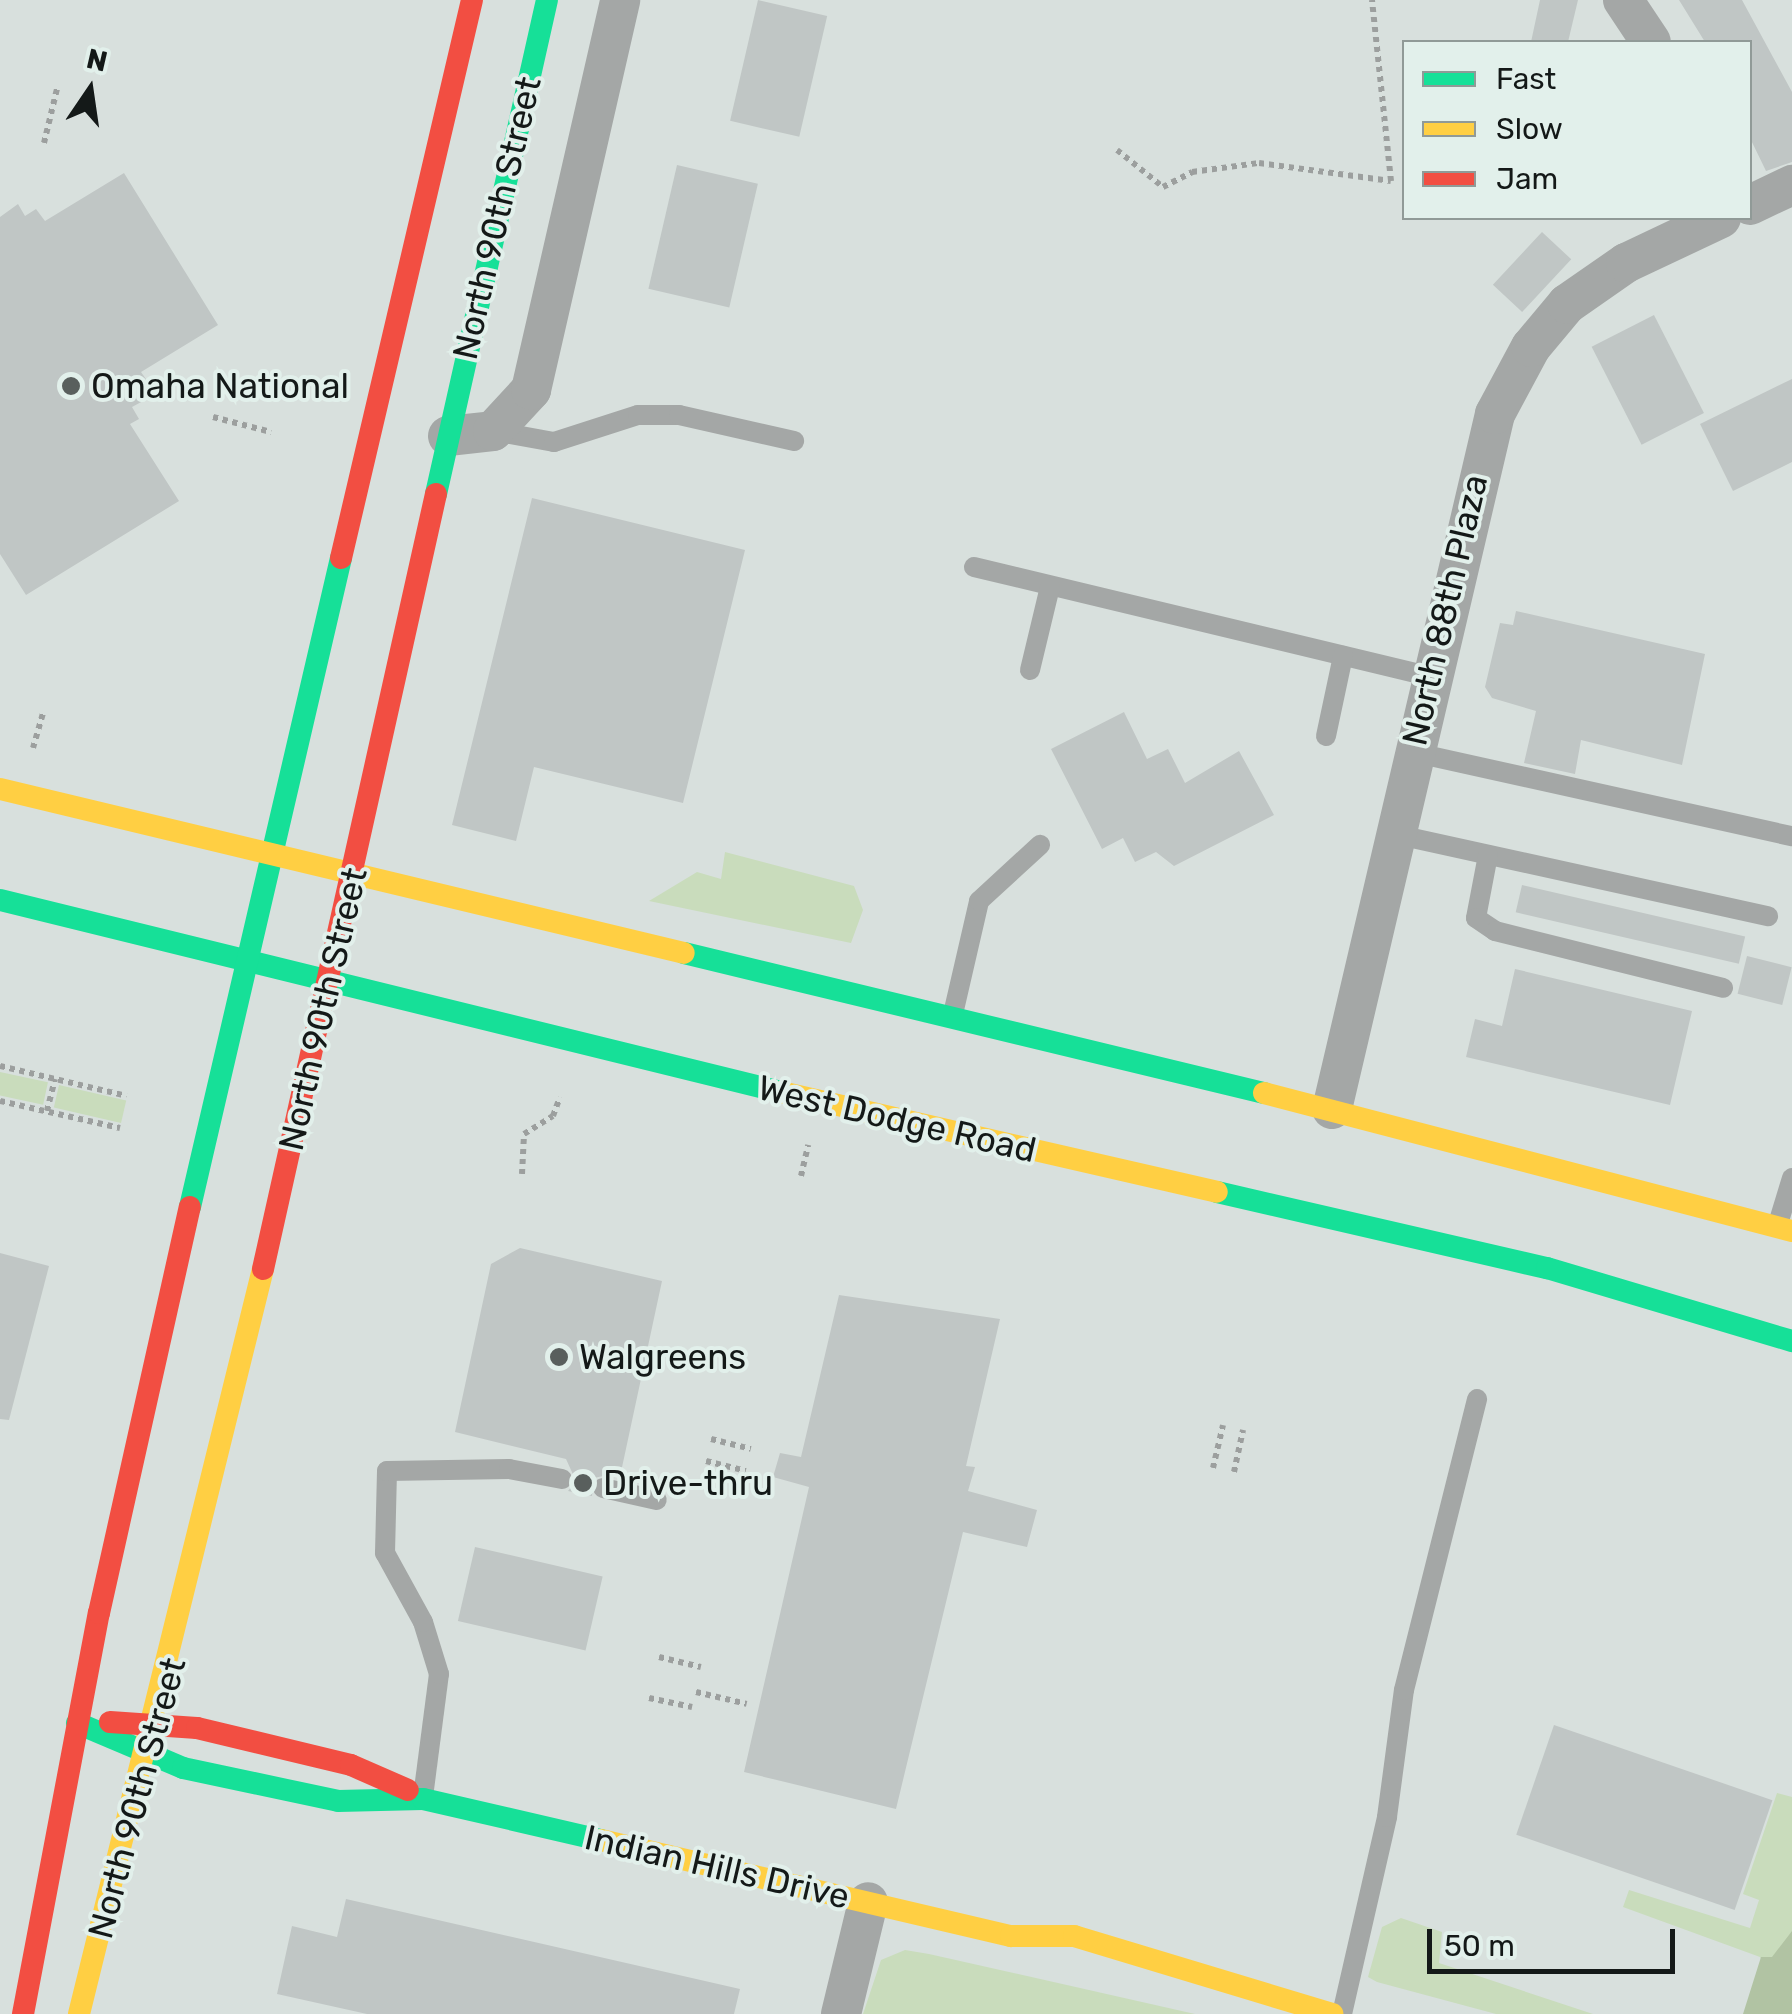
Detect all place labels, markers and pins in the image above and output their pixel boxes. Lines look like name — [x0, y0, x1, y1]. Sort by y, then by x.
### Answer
place label: Omaha National — [91, 365, 349, 407]
marker: Omaha National — [60, 375, 82, 397]
place label: Walgreens — [579, 1336, 746, 1378]
marker: Walgreens — [548, 1346, 570, 1368]
place label: Drive-thru — [603, 1462, 773, 1504]
marker: Drive-thru — [572, 1472, 594, 1494]

